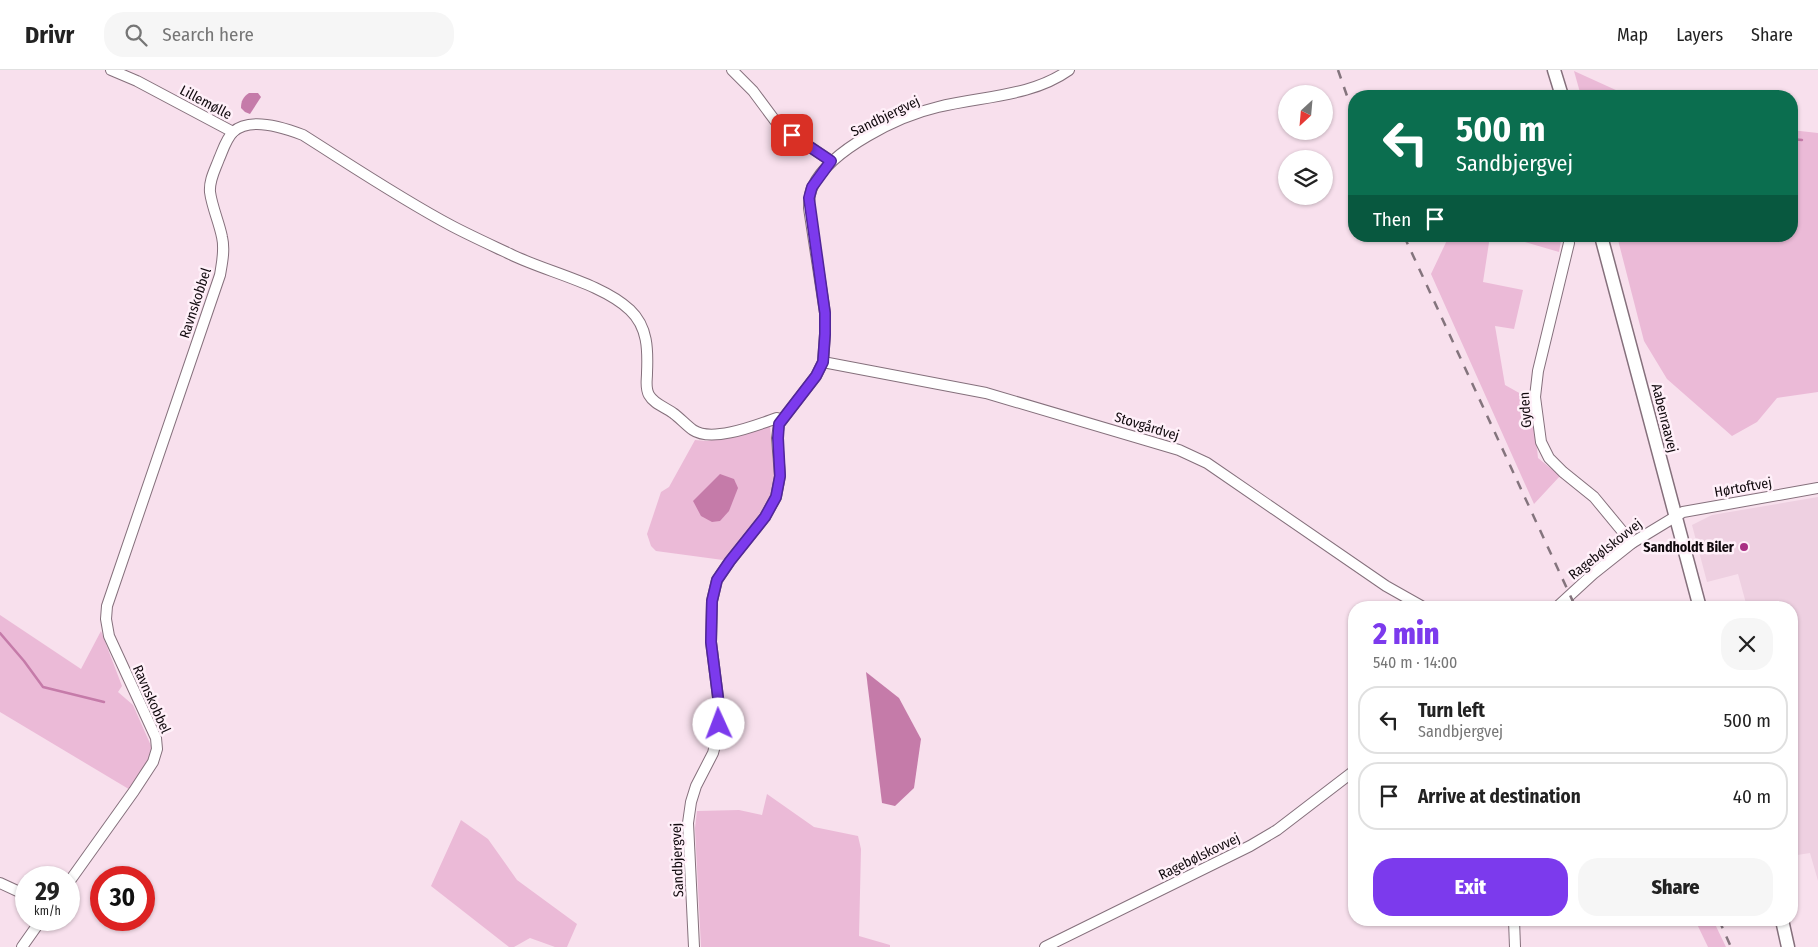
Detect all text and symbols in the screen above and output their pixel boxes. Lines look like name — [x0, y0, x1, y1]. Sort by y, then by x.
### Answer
search box — [104, 12, 454, 57]
text: Drivr — [25, 21, 74, 49]
icon: search — [122, 21, 150, 49]
text: Search here — [162, 23, 254, 46]
text: Map — [1617, 24, 1648, 46]
text: Layers — [1676, 24, 1723, 46]
text: Share — [1751, 24, 1793, 46]
street label: Lillemølle — [177, 82, 235, 123]
north arrow — [1278, 85, 1332, 140]
map controls — [1278, 85, 1333, 205]
street label: Sandbjergvej — [848, 92, 922, 140]
text: 500 m — [1456, 108, 1545, 150]
icon: left — [1373, 110, 1438, 175]
pin — [771, 114, 813, 156]
icon: arrive — [778, 121, 806, 149]
button: layers — [1278, 150, 1333, 205]
text: Sandbjergvej — [1456, 150, 1573, 177]
icon: arrive — [1421, 205, 1449, 233]
text: Then — [1373, 208, 1411, 231]
street label: Ravnskobbel — [176, 266, 215, 340]
street label: Aabenraavej — [1648, 382, 1681, 454]
street label: Gyden — [1516, 391, 1535, 429]
street label: Stovgårdvej — [1113, 409, 1181, 444]
street label: Hørtoftvej — [1713, 474, 1773, 501]
street label: Ragebølskovvej — [1565, 515, 1645, 583]
place label: Sandholdt Biler — [1643, 539, 1735, 556]
marker: Sandholdt Biler — [1738, 541, 1750, 553]
text: 2 min — [1373, 616, 1439, 652]
button: close — [1721, 618, 1773, 670]
text: 540 m · 14:00 — [1373, 653, 1457, 672]
street label: Ravnskobbel — [129, 662, 174, 736]
position arrow — [692, 697, 744, 749]
text: Turn left — [1418, 699, 1485, 722]
icon: left — [1375, 706, 1403, 734]
text: 500 m — [1723, 709, 1771, 732]
text: Sandbjergvej — [1418, 722, 1503, 741]
icon: arrive — [1375, 782, 1403, 810]
text: Arrive at destination — [1418, 785, 1581, 808]
text: 40 m — [1733, 785, 1771, 808]
street label: Sandbjergvej — [668, 822, 687, 897]
street label: Ragebølskovvej — [1156, 829, 1243, 883]
button: Exit — [1373, 858, 1568, 916]
button: Share — [1578, 858, 1773, 916]
speed limit sign: 30 — [90, 866, 155, 931]
text: 29 — [35, 877, 60, 907]
text: km/h — [34, 904, 61, 918]

